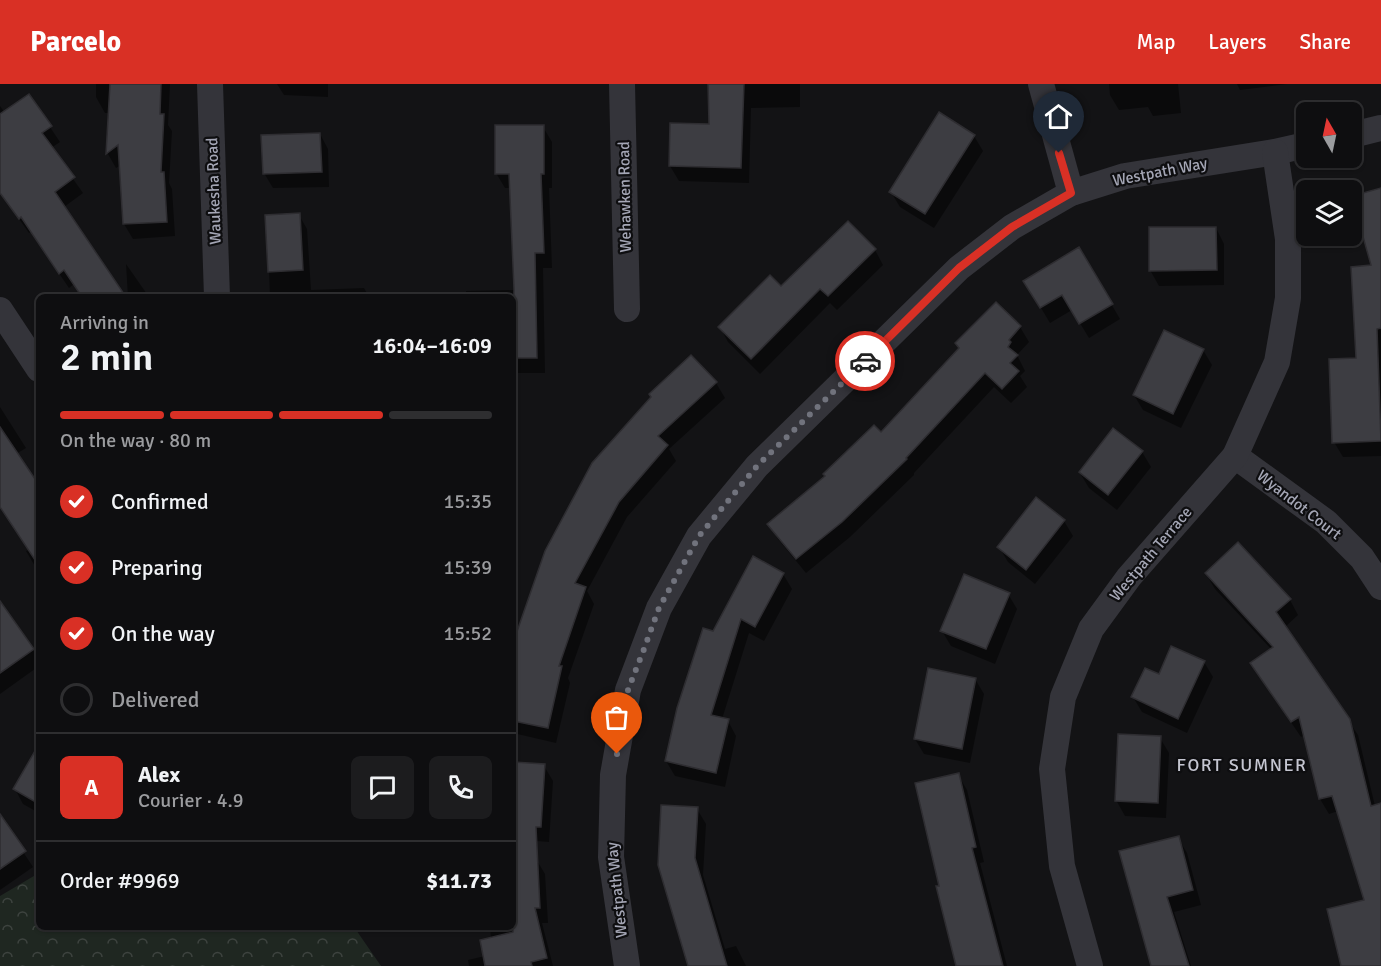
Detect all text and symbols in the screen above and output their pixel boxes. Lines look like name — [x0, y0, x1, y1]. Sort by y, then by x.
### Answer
text: Parcelo — [30, 25, 121, 59]
text: Map — [1137, 29, 1175, 55]
text: Layers — [1208, 29, 1266, 55]
text: Share — [1299, 29, 1351, 55]
pin — [1033, 91, 1084, 153]
icon: home — [1042, 100, 1075, 133]
north arrow — [1296, 102, 1362, 168]
map controls — [1296, 102, 1362, 246]
street label: Waukesha Road — [202, 137, 226, 245]
street label: Wehawken Road — [614, 141, 636, 253]
street label: Westpath Way — [1111, 153, 1210, 191]
button: layers — [1296, 180, 1362, 246]
text: Arriving in — [60, 310, 149, 335]
courier — [835, 331, 895, 391]
text: 16:04–16:09 — [373, 332, 492, 359]
text: 2 min — [60, 333, 153, 381]
icon: car — [849, 345, 882, 378]
text: On the way · 80 m — [60, 428, 211, 453]
street label: Wyandot Court — [1253, 466, 1346, 544]
icon: check — [60, 485, 93, 518]
text: Confirmed — [111, 488, 209, 515]
text: 15:35 — [443, 489, 492, 514]
street label: Westpath Terrace — [1106, 503, 1196, 605]
icon: check — [60, 551, 93, 584]
text: Preparing — [111, 554, 203, 581]
text: 15:39 — [443, 555, 492, 580]
icon: check — [60, 617, 93, 650]
text: On the way — [111, 620, 215, 647]
text: 15:52 — [443, 621, 492, 646]
text: Delivered — [111, 686, 199, 713]
pin — [591, 692, 642, 754]
icon: bag — [600, 701, 633, 734]
district label: FORT SUMNER — [1177, 754, 1307, 776]
button: chat — [351, 756, 414, 819]
button: phone — [429, 756, 492, 819]
text: Alex — [138, 761, 180, 788]
text: A — [84, 774, 99, 801]
text: Courier · 4.9 — [138, 788, 244, 813]
street label: Westpath Way — [602, 841, 632, 939]
text: Order #9969 — [60, 867, 180, 894]
text: $11.73 — [426, 867, 492, 894]

